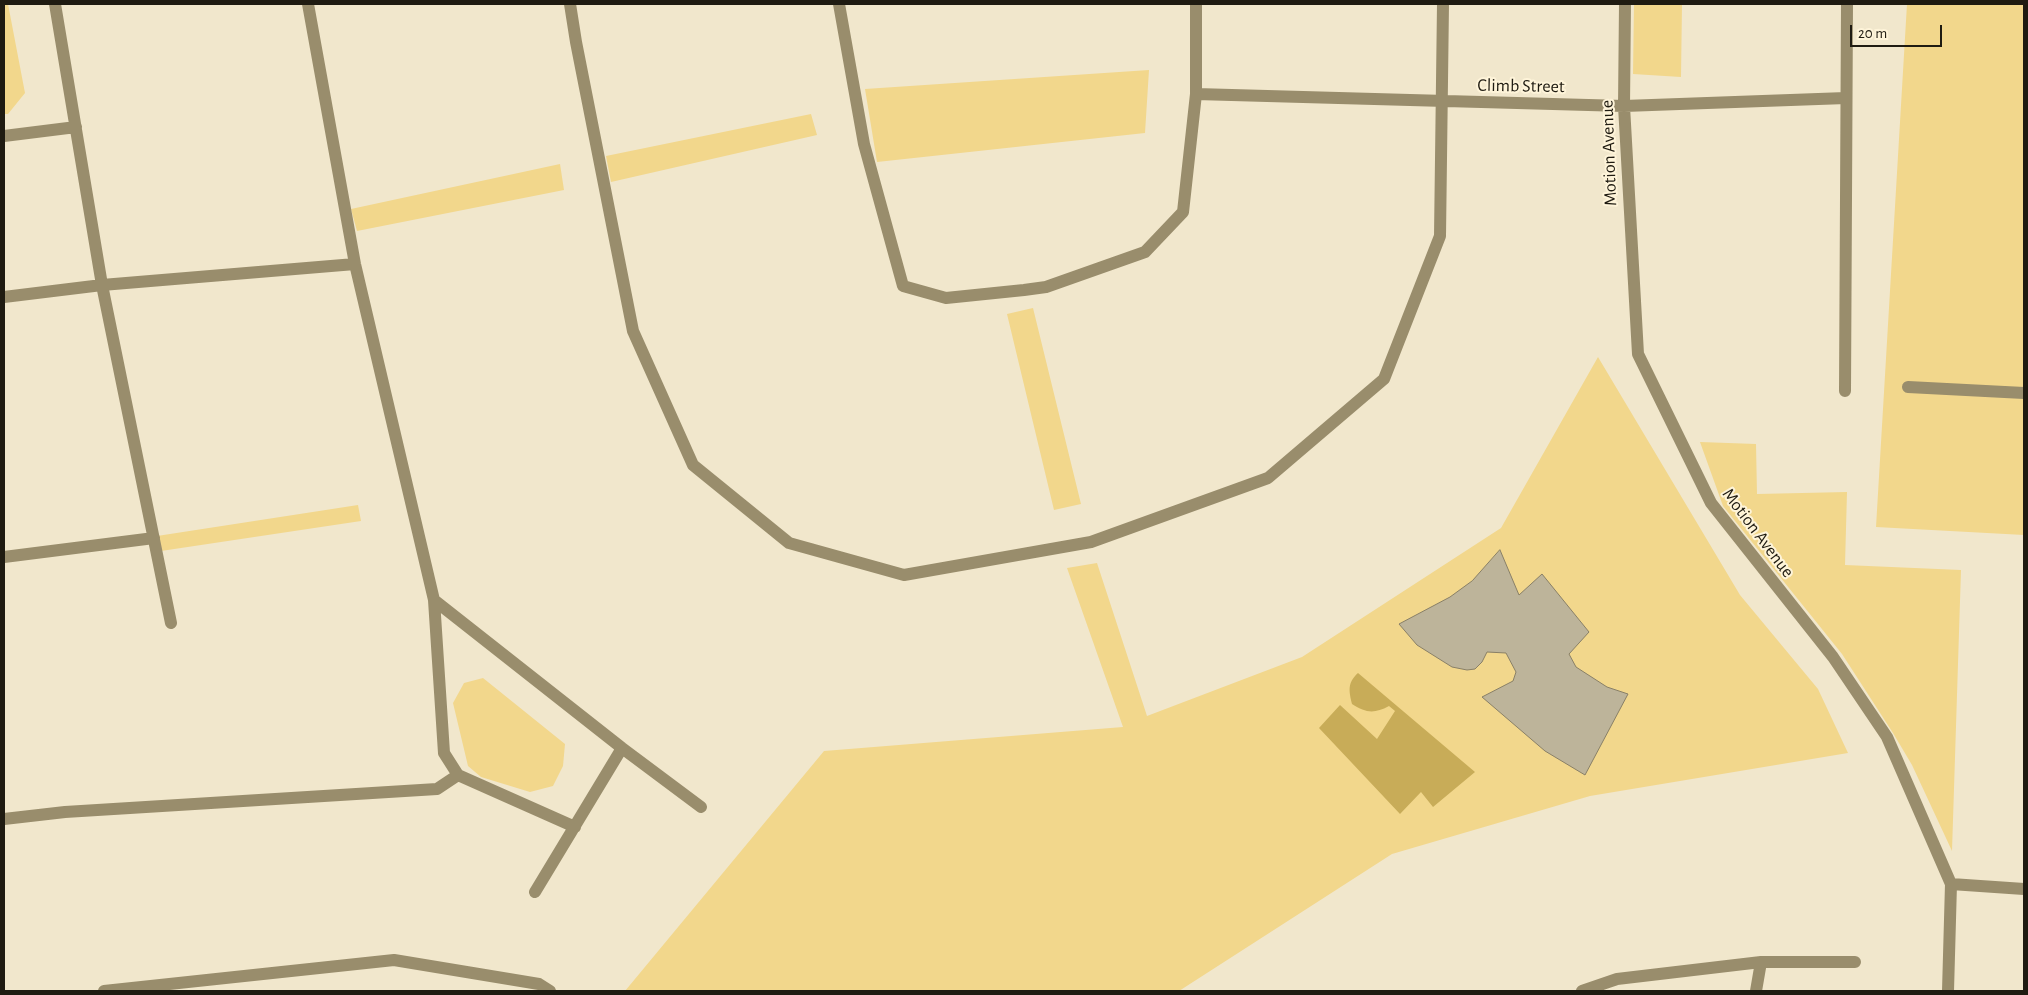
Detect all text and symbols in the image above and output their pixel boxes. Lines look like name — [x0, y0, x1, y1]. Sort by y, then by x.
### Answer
scale bar — [1853, 15, 1946, 47]
text: 20 m — [1858, 26, 1887, 41]
street label: Climb Street — [1477, 74, 1565, 98]
street label: Motion Avenue — [1596, 100, 1622, 206]
street label: Motion Avenue — [1717, 484, 1799, 582]

